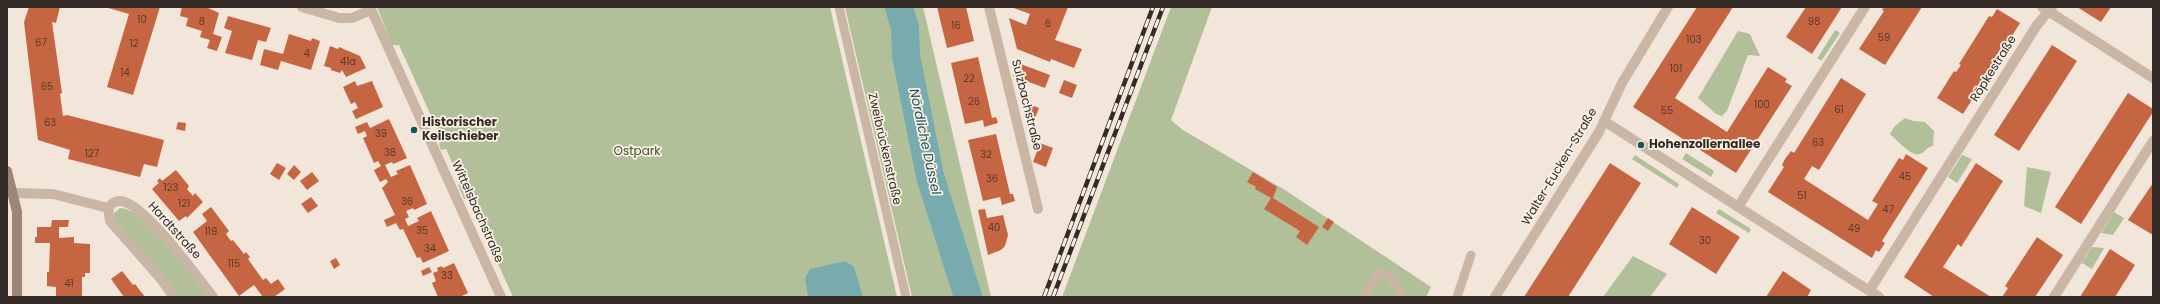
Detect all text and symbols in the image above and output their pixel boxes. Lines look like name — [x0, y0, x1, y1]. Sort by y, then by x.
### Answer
house number: 10 — [137, 14, 147, 26]
house number: 8 — [199, 16, 205, 28]
house number: 98 — [1808, 16, 1820, 28]
house number: 6 — [1045, 18, 1051, 30]
house number: 16 — [951, 20, 961, 32]
house number: 59 — [1878, 32, 1890, 44]
street label: Röpkestraße — [1968, 33, 2020, 105]
house number: 103 — [1686, 34, 1702, 46]
house number: 67 — [35, 37, 47, 49]
house number: 12 — [130, 38, 138, 50]
house number: 4 — [304, 48, 310, 60]
house number: 41a — [340, 56, 356, 68]
street label: Sulzbachstraße — [1008, 58, 1044, 152]
house number: 101 — [1670, 63, 1682, 75]
house number: 14 — [120, 67, 130, 79]
house number: 22 — [963, 73, 975, 85]
house number: 65 — [41, 81, 53, 93]
water label: Nördliche Düssel — [905, 88, 943, 196]
street label: Zweibrückenstraße — [864, 92, 904, 206]
house number: 26 — [968, 96, 980, 108]
house number: 100 — [1754, 99, 1770, 111]
house number: 61 — [1834, 104, 1844, 116]
house number: 55 — [1661, 105, 1673, 117]
street label: Walter-Eucken-Straße — [1519, 106, 1601, 228]
place label: Historischer Keilschieber — [422, 116, 498, 144]
house number: 63 — [44, 117, 56, 129]
marker: Historischer Keilschieber — [409, 125, 419, 135]
house number: 39 — [375, 128, 387, 140]
house number: 63 — [1812, 137, 1824, 149]
place label: Hohenzollernallee — [1649, 138, 1760, 152]
marker: Hohenzollernallee — [1636, 140, 1646, 150]
park label: Ostpark — [614, 145, 660, 159]
house number: 38 — [384, 147, 396, 159]
house number: 127 — [85, 148, 99, 160]
house number: 32 — [980, 149, 992, 161]
street label: Wittelsbachstraße — [448, 159, 506, 265]
house number: 45 — [1899, 171, 1911, 183]
house number: 36 — [986, 173, 998, 185]
house number: 123 — [164, 182, 178, 194]
house number: 51 — [1797, 190, 1807, 202]
house number: 36 — [401, 196, 413, 208]
house number: 121 — [178, 198, 190, 210]
street label: Hardtstraße — [144, 199, 204, 263]
house number: 47 — [1882, 204, 1894, 216]
house number: 40 — [988, 222, 1000, 234]
house number: 49 — [1848, 223, 1860, 235]
house number: 35 — [416, 225, 428, 237]
house number: 119 — [205, 226, 217, 238]
house number: 30 — [1699, 235, 1711, 247]
house number: 34 — [424, 243, 436, 255]
house number: 115 — [228, 258, 240, 270]
house number: 33 — [441, 270, 453, 282]
house number: 41 — [64, 278, 74, 290]

